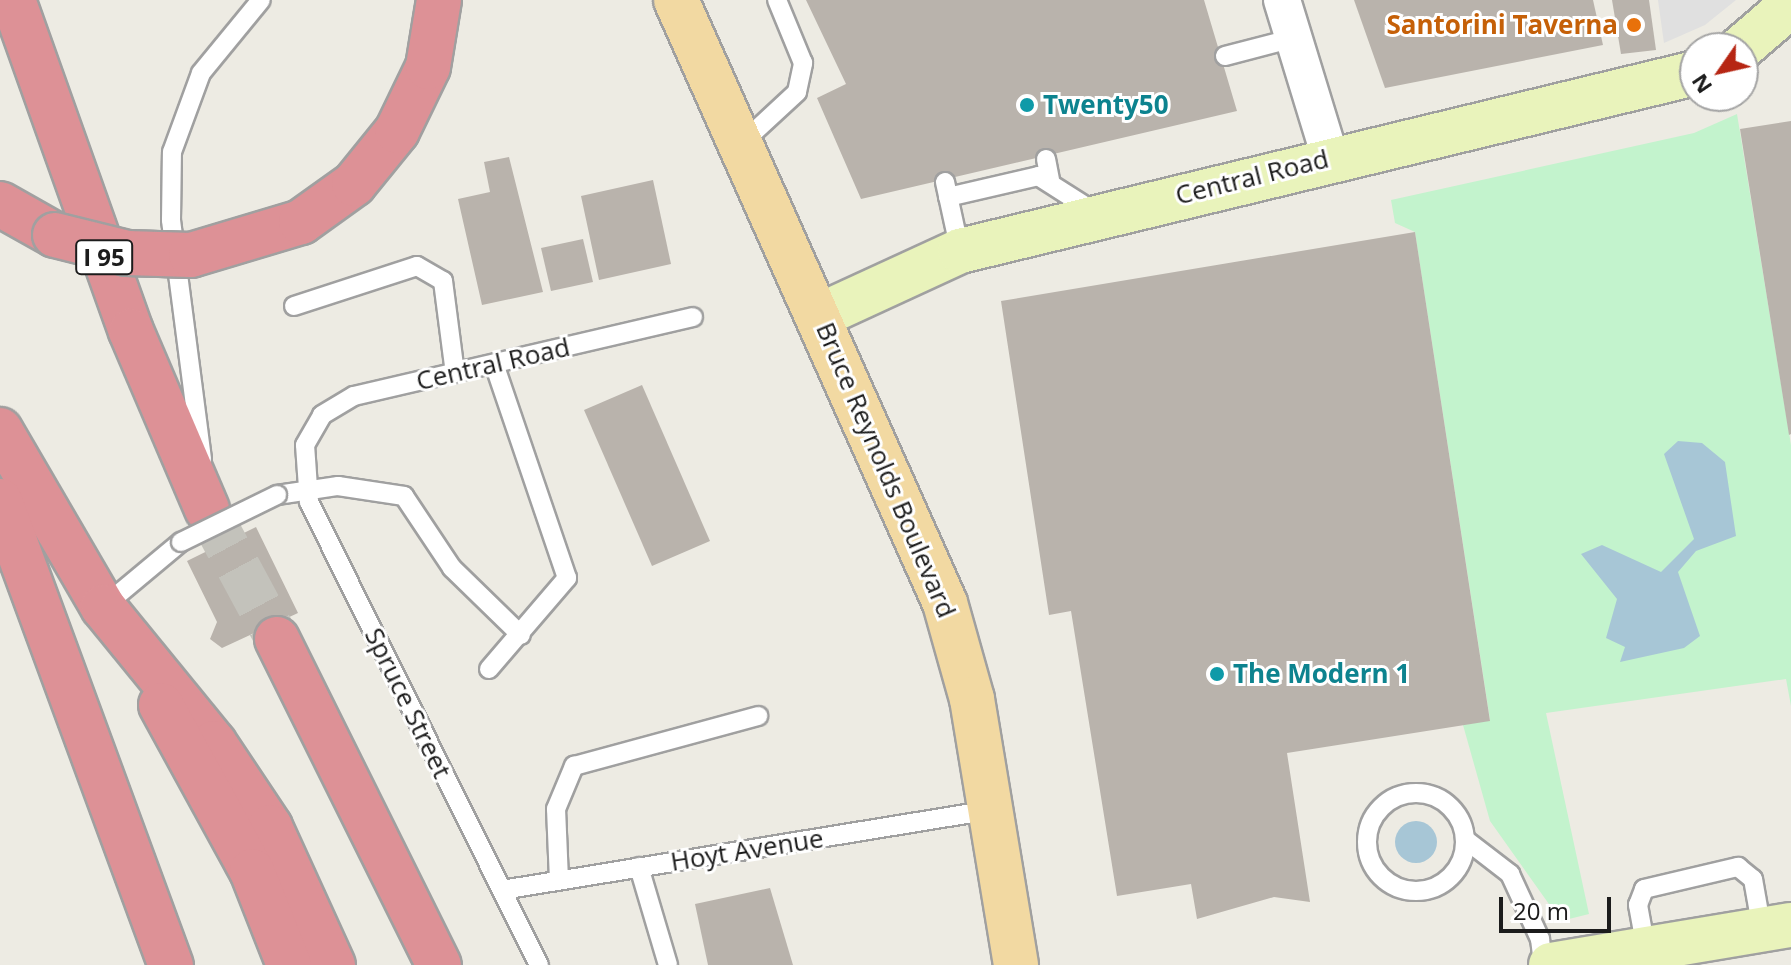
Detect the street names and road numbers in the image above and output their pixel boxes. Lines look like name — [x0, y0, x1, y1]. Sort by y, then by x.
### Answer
street label: Central Road — [1172, 143, 1332, 211]
road number: I 95 — [74, 237, 134, 277]
street label: Bruce Reynolds Boulevard — [810, 318, 962, 622]
street label: Central Road — [413, 331, 573, 397]
street label: Spruce Street — [358, 623, 458, 783]
street label: Hoyt Avenue — [668, 823, 826, 877]

